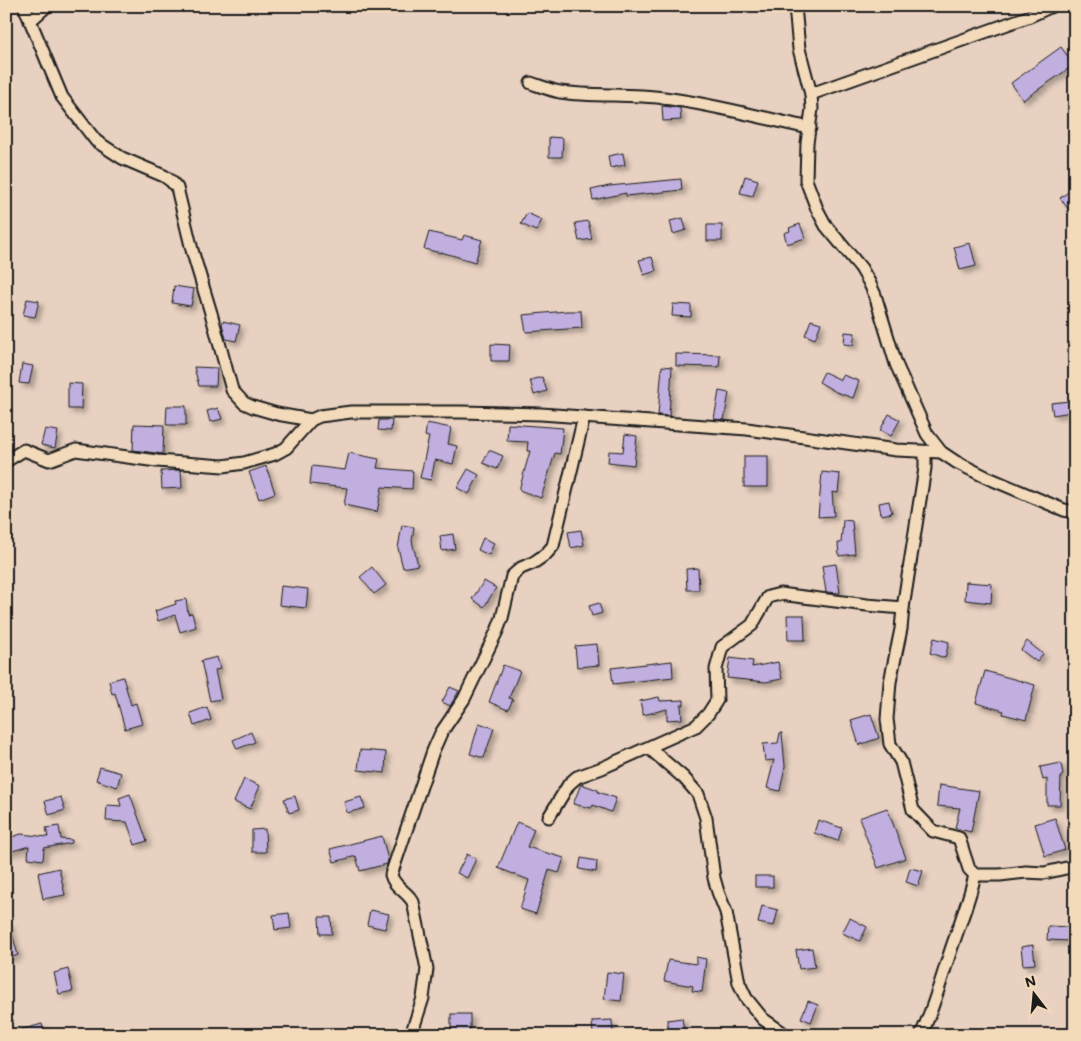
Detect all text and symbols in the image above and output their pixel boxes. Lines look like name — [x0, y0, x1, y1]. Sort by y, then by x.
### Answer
north arrow — [1008, 968, 1058, 1018]
text: N — [1023, 970, 1038, 992]

